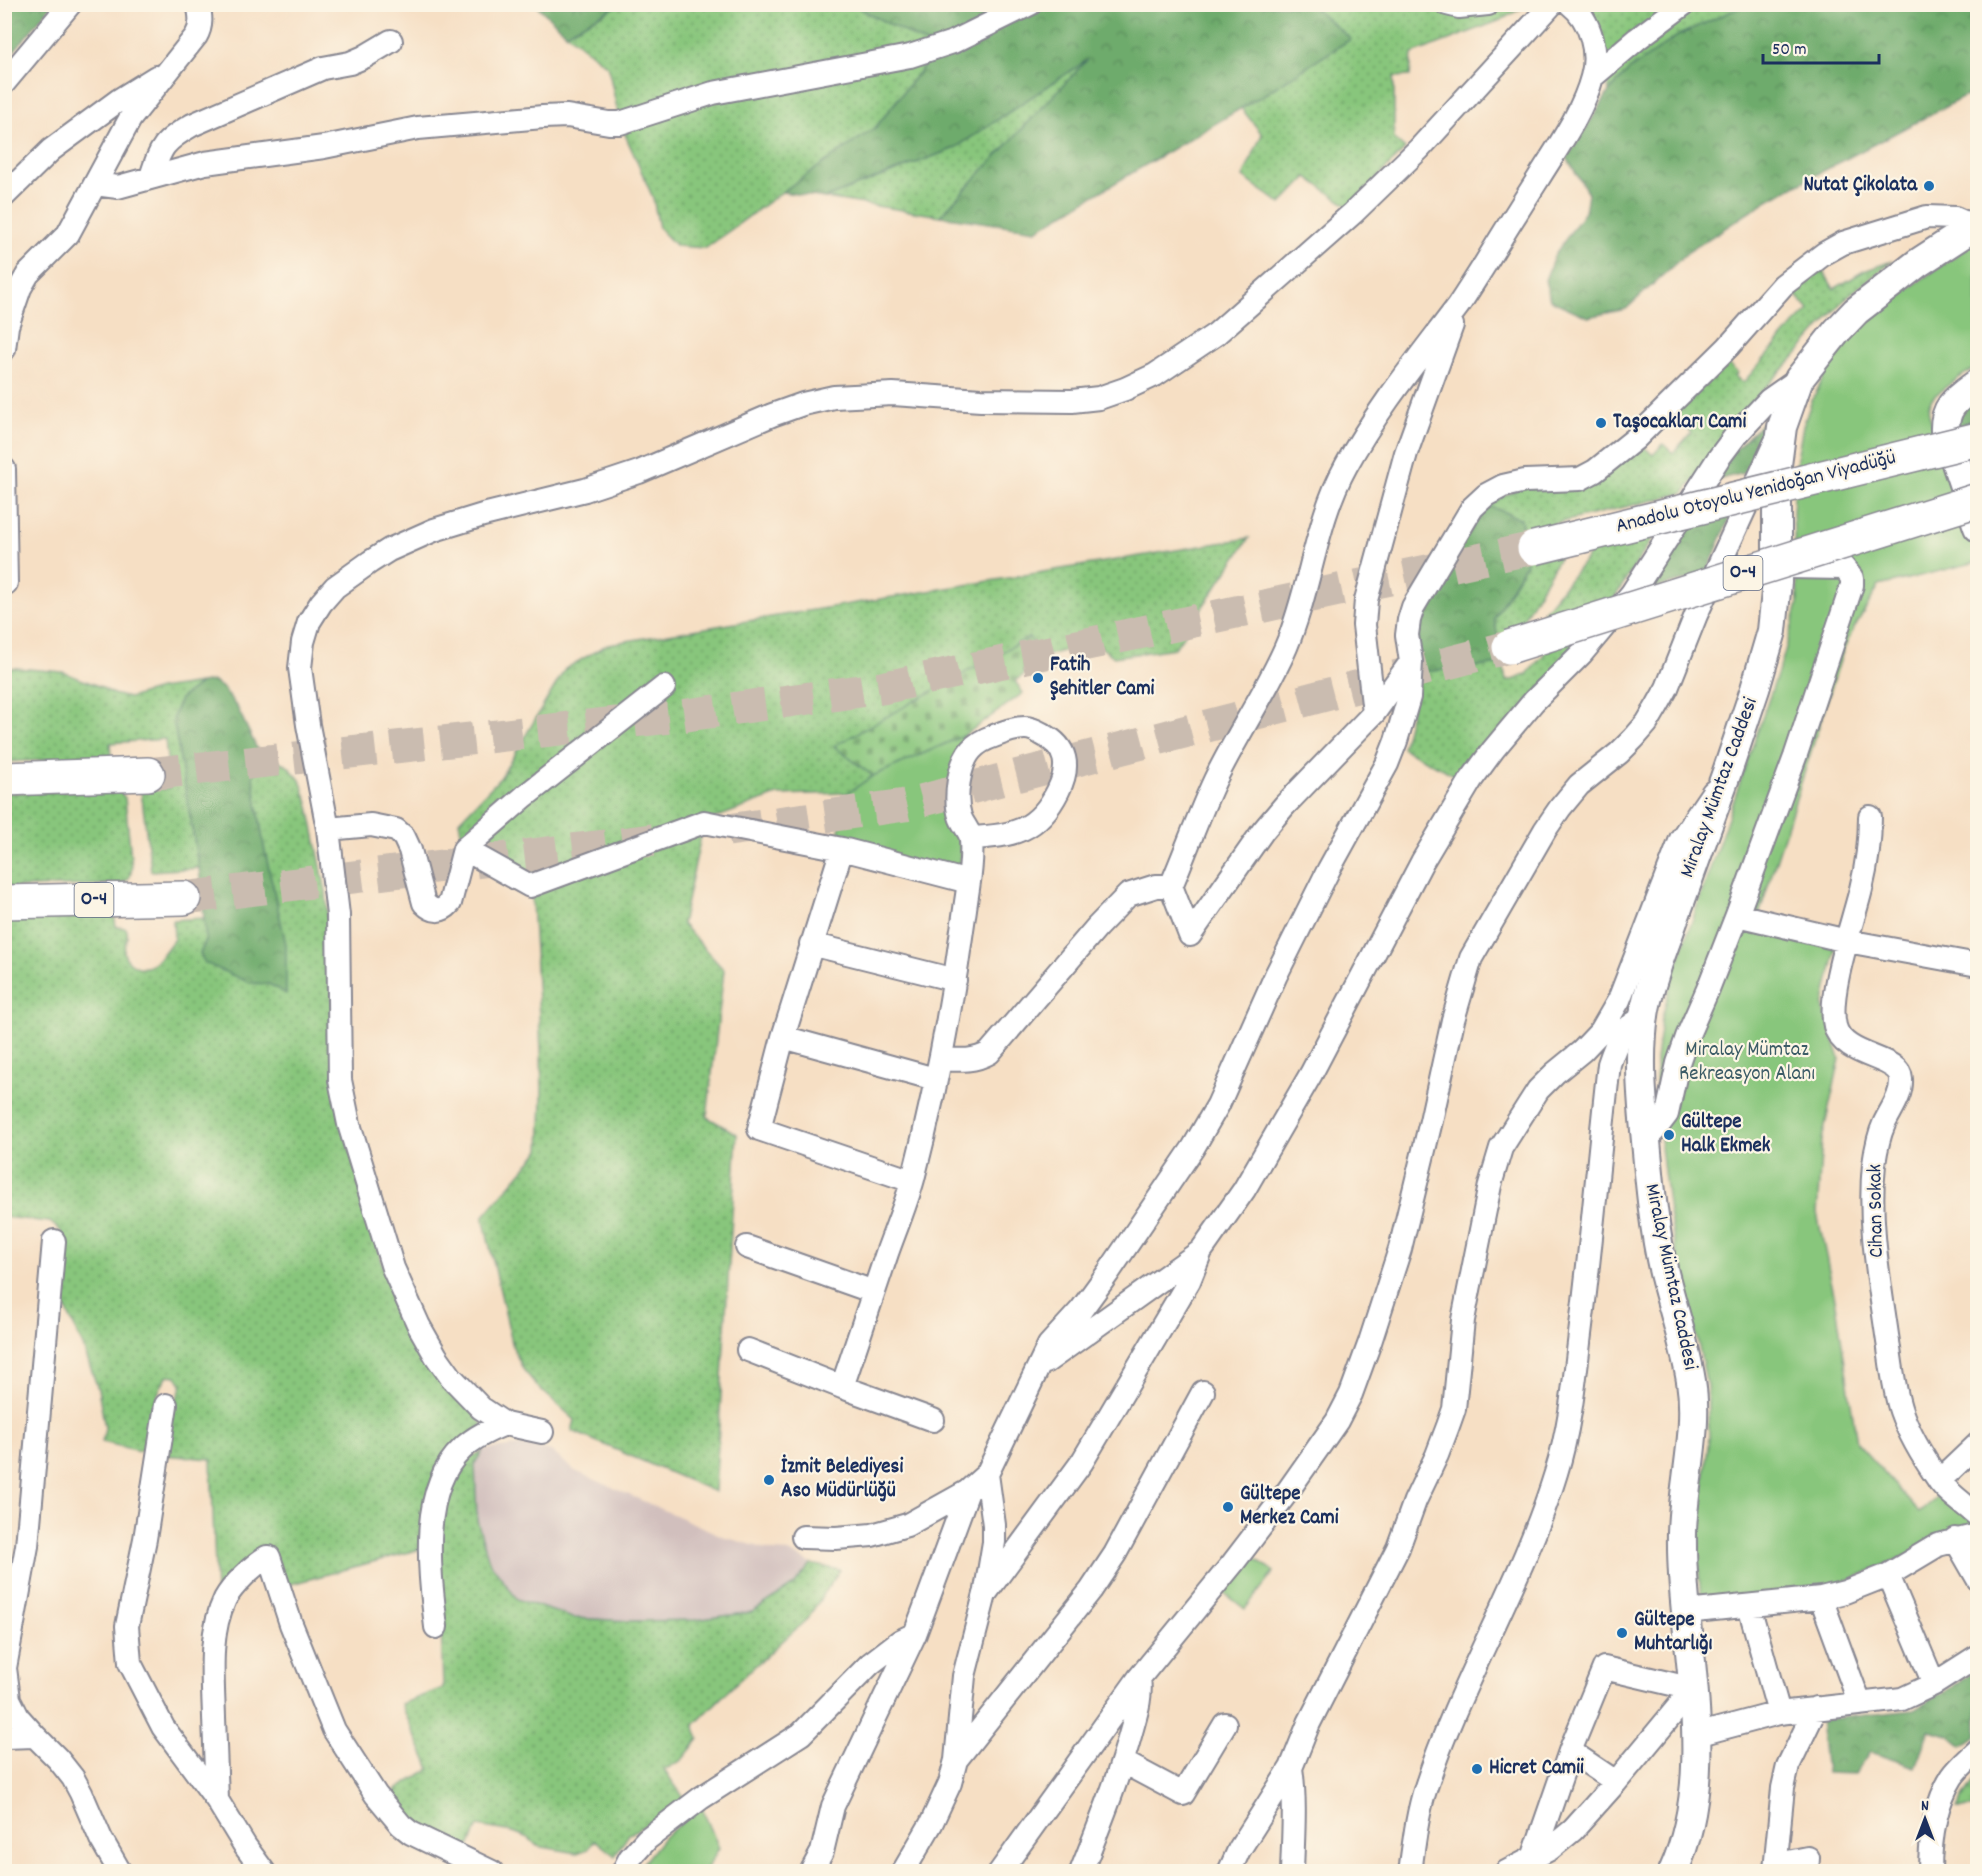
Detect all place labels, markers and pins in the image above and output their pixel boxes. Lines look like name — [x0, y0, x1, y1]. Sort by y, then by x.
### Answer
place label: Nutat Çikolata — [1803, 171, 1918, 201]
marker: Nutat Çikolata — [1922, 179, 1936, 193]
place label: Taşocakları Cami — [1613, 408, 1747, 438]
marker: Taşocakları Cami — [1594, 416, 1608, 430]
place label: Fatih Şehitler Cami — [1050, 651, 1155, 705]
marker: Fatih Şehitler Cami — [1031, 671, 1045, 685]
place label: Gültepe Halk Ekmek — [1681, 1108, 1771, 1162]
marker: Gültepe Halk Ekmek — [1662, 1128, 1676, 1142]
place label: İzmit Belediyesi Aso Müdürlüğü — [781, 1453, 903, 1507]
marker: İzmit Belediyesi Aso Müdürlüğü — [762, 1473, 776, 1487]
place label: Gültepe Merkez Cami — [1240, 1480, 1339, 1534]
marker: Gültepe Merkez Cami — [1221, 1500, 1235, 1514]
place label: Gültepe Muhtarlığı — [1634, 1606, 1712, 1660]
marker: Gültepe Muhtarlığı — [1615, 1626, 1629, 1640]
place label: Hicret Camii — [1489, 1754, 1584, 1784]
marker: Hicret Camii — [1470, 1762, 1484, 1776]

